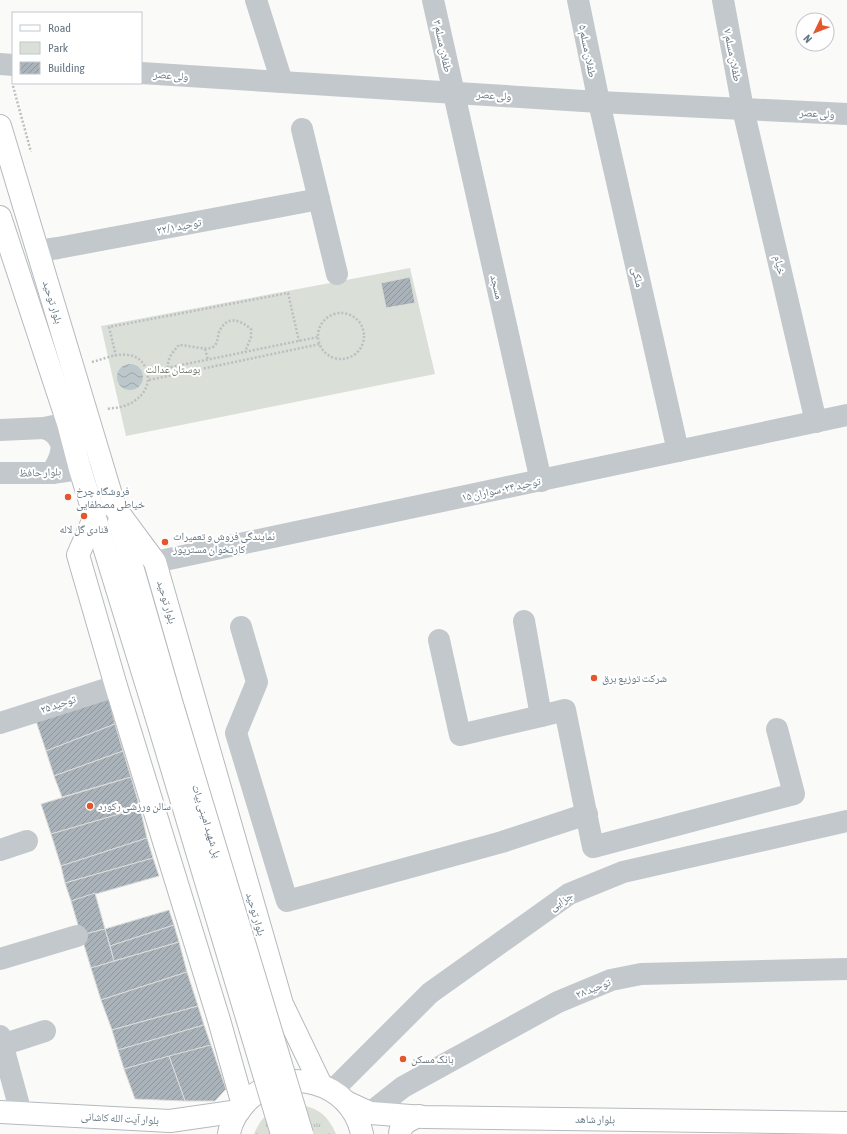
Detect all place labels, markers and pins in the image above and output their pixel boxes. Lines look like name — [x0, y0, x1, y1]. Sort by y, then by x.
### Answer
place label: فروشگاه چرخ خیاطی مصطفایی — [76, 485, 145, 511]
marker: فروشگاه چرخ خیاطی مصطفایی — [63, 492, 73, 502]
marker: قنادی گل لاله — [79, 511, 89, 521]
place label: قنادی گل لاله — [59, 523, 109, 536]
place label: نمایندگی فروش و تعمیرات کارتخوان مسترپوز — [172, 530, 275, 556]
marker: نمایندگی فروش و تعمیرات کارتخوان مسترپوز — [160, 537, 170, 547]
place label: شرکت توزیع برق — [602, 672, 667, 685]
marker: شرکت توزیع برق — [589, 673, 599, 683]
place label: سالن ورزشی رکورد — [98, 800, 171, 813]
marker: سالن ورزشی رکورد — [85, 801, 95, 811]
place label: بانک مسکن — [411, 1053, 454, 1066]
marker: بانک مسکن — [398, 1054, 408, 1064]

